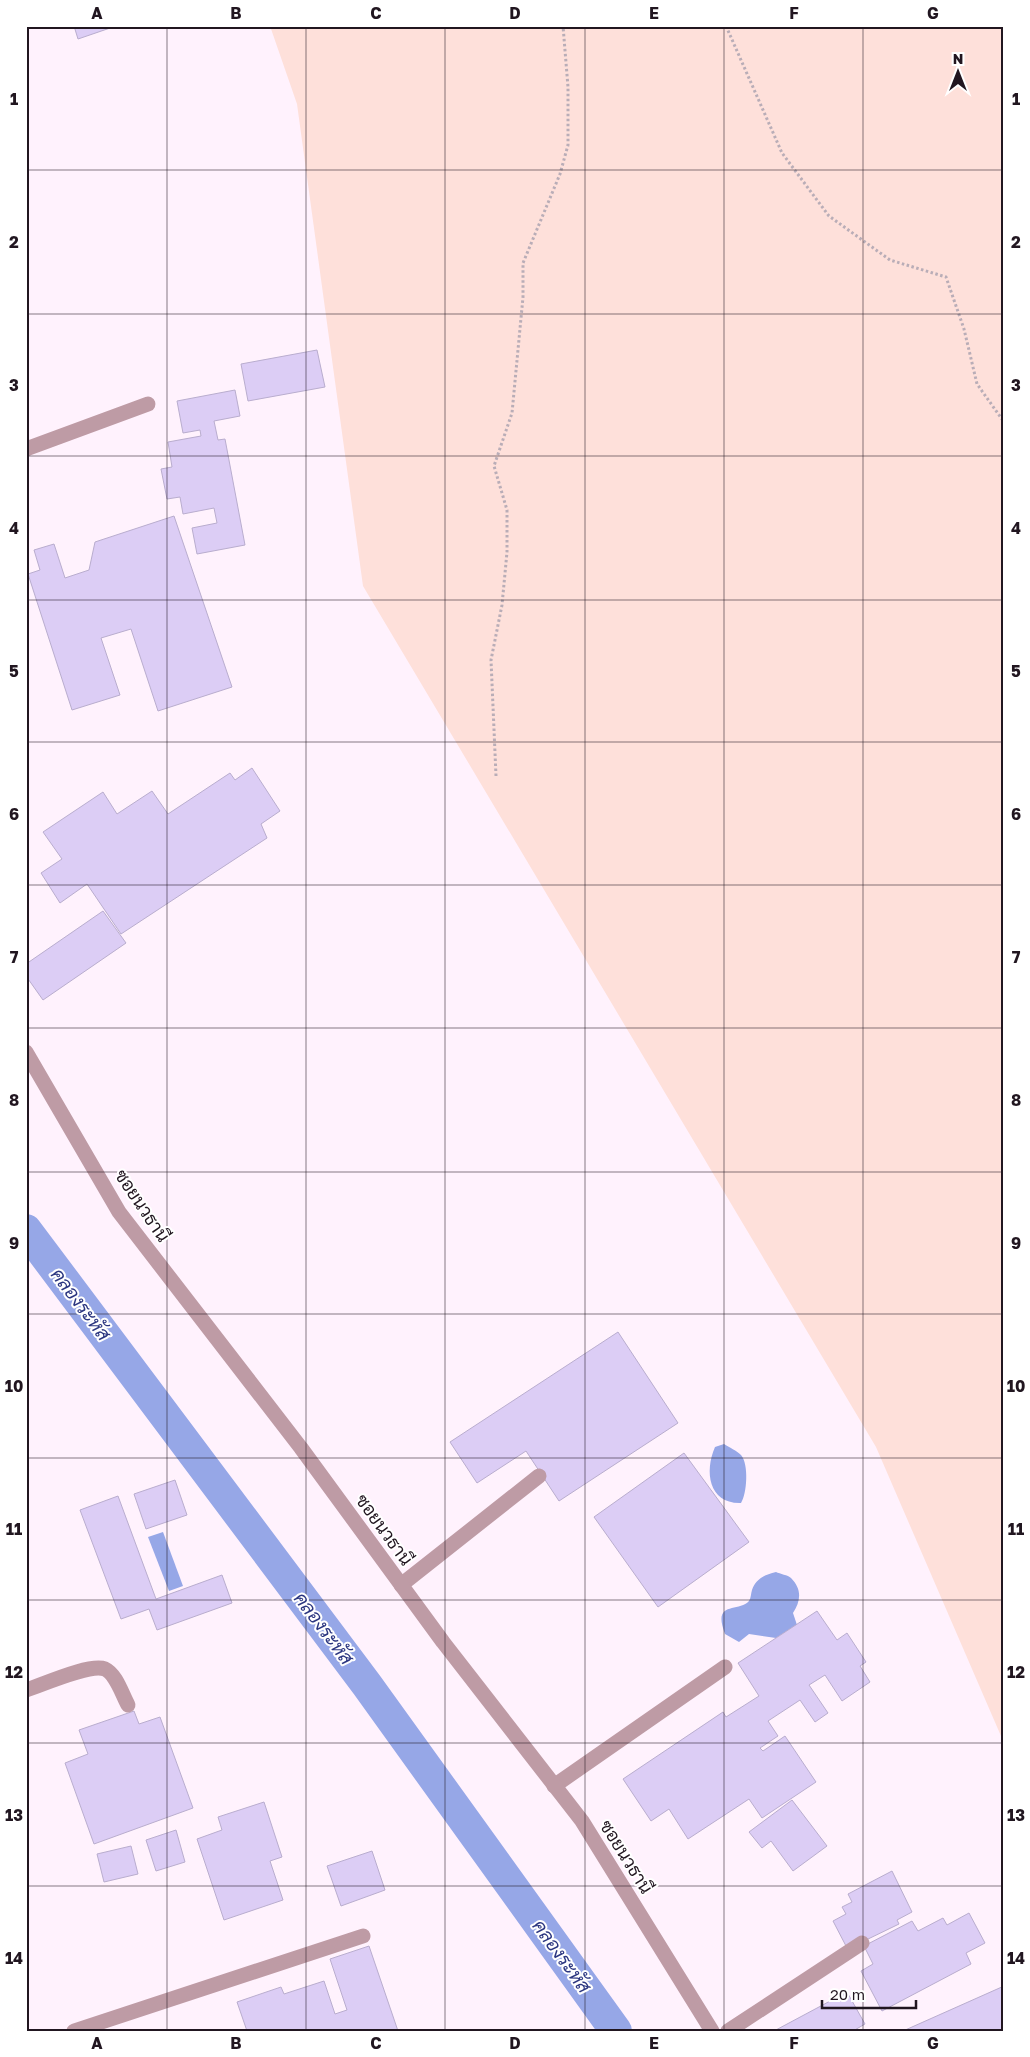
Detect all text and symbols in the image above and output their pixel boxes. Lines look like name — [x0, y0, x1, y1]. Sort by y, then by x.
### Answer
text: A — [91, 3, 103, 23]
text: B — [230, 3, 242, 23]
text: C — [370, 3, 382, 23]
text: D — [509, 3, 521, 23]
text: E — [649, 3, 659, 23]
text: F — [789, 3, 799, 23]
text: G — [927, 3, 939, 23]
north arrow — [932, 48, 982, 98]
text: N — [953, 50, 963, 67]
text: 1 — [10, 89, 18, 109]
text: 1 — [1012, 89, 1020, 109]
text: 2 — [9, 232, 19, 252]
text: 2 — [1011, 232, 1021, 252]
text: 3 — [9, 375, 19, 395]
text: 3 — [1011, 375, 1021, 395]
text: 4 — [9, 518, 19, 538]
text: 4 — [1011, 518, 1021, 538]
text: 5 — [9, 661, 19, 681]
text: 5 — [1011, 661, 1021, 681]
text: 6 — [9, 804, 19, 824]
text: 6 — [1011, 804, 1021, 824]
text: 7 — [10, 947, 19, 967]
text: 7 — [1012, 947, 1021, 967]
text: 8 — [9, 1090, 19, 1110]
text: 8 — [1011, 1090, 1021, 1110]
street label: ซอยนวธานี — [111, 1164, 176, 1246]
text: 9 — [9, 1233, 19, 1253]
text: 9 — [1011, 1233, 1021, 1253]
water label: คลองระหัส — [47, 1263, 117, 1345]
text: 10 — [5, 1376, 23, 1396]
text: 10 — [1007, 1376, 1025, 1396]
street label: ซอยนวธานี — [352, 1489, 419, 1569]
text: 11 — [6, 1519, 22, 1539]
text: 11 — [1008, 1519, 1024, 1539]
water label: คลองระหัส — [290, 1587, 360, 1669]
text: 12 — [5, 1662, 23, 1682]
text: 12 — [1007, 1662, 1025, 1682]
text: 13 — [5, 1805, 23, 1825]
text: 13 — [1007, 1805, 1025, 1825]
street label: ซอยนวธานี — [596, 1815, 659, 1897]
water label: คลองระหัส — [528, 1915, 597, 1998]
text: 14 — [5, 1948, 23, 1968]
text: 14 — [1007, 1948, 1025, 1968]
scale bar — [822, 1977, 916, 2009]
text: 20 m — [830, 1985, 865, 2003]
text: A — [91, 2033, 103, 2053]
text: B — [230, 2033, 242, 2053]
text: C — [370, 2033, 382, 2053]
text: D — [509, 2033, 521, 2053]
text: E — [649, 2033, 659, 2053]
text: F — [789, 2033, 799, 2053]
text: G — [927, 2033, 939, 2053]

